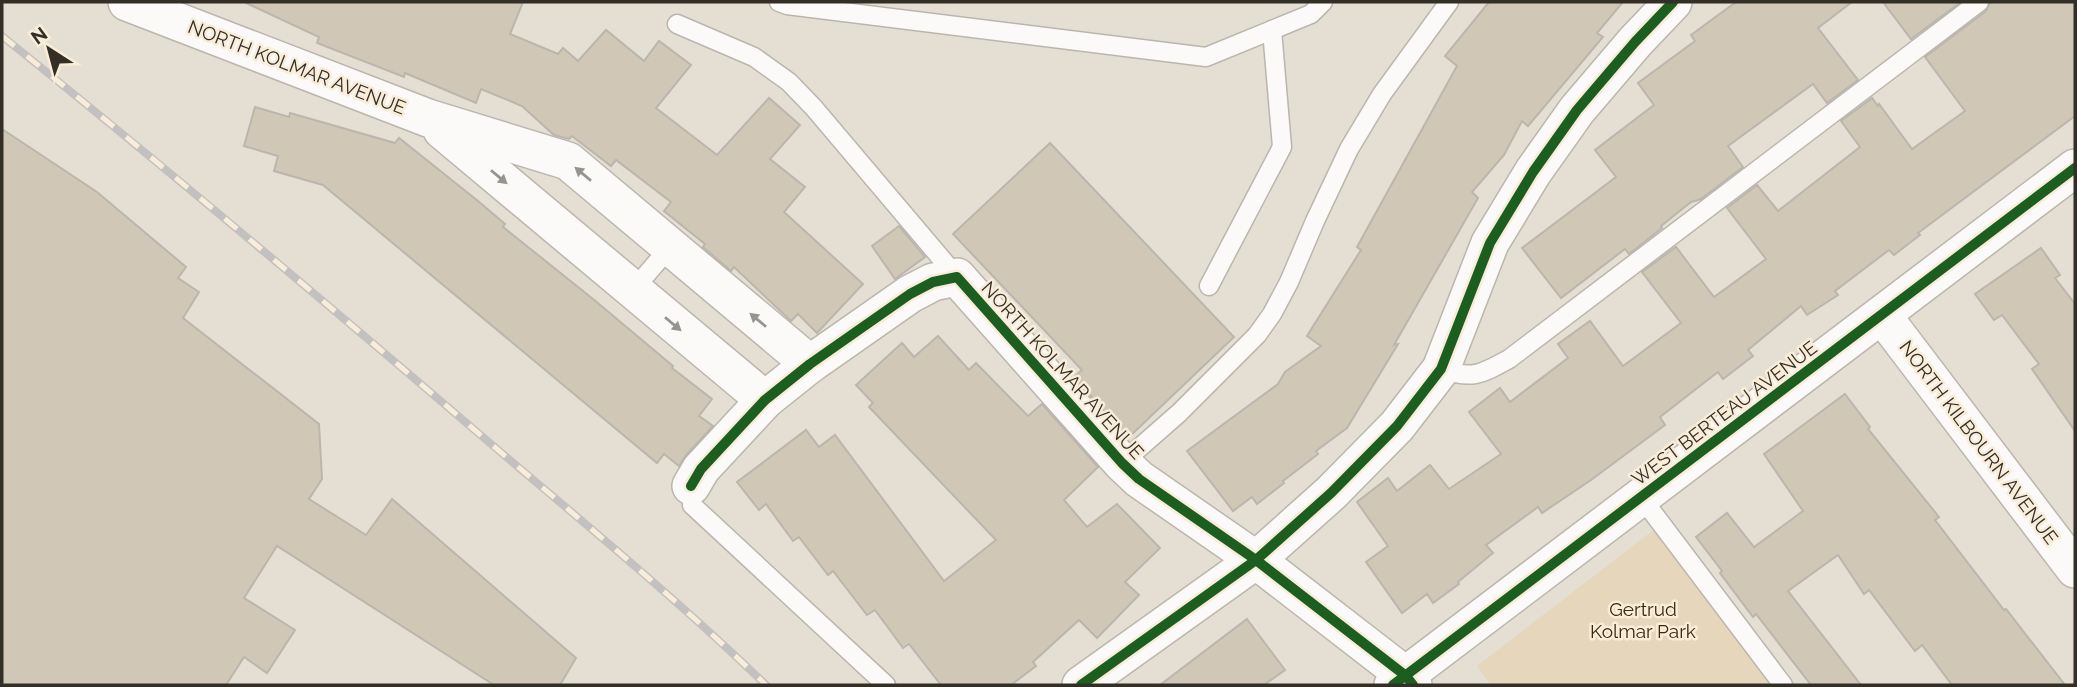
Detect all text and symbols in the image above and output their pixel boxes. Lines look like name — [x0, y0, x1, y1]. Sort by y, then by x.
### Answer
north arrow — [14, 14, 84, 84]
street label: NORTH KOLMAR AVENUE — [185, 15, 409, 119]
text: N — [27, 22, 51, 48]
one-way arrow — [575, 167, 592, 182]
one-way arrow — [489, 170, 507, 185]
street label: NORTH KOLMAR AVENUE — [977, 277, 1149, 463]
one-way arrow — [749, 312, 767, 328]
one-way arrow — [664, 316, 682, 331]
street label: WEST BERTEAU AVENUE — [1627, 336, 1821, 490]
street label: NORTH KILBOURN AVENUE — [1895, 336, 2063, 548]
park label: Gertrud Kolmar Park — [1590, 598, 1696, 642]

